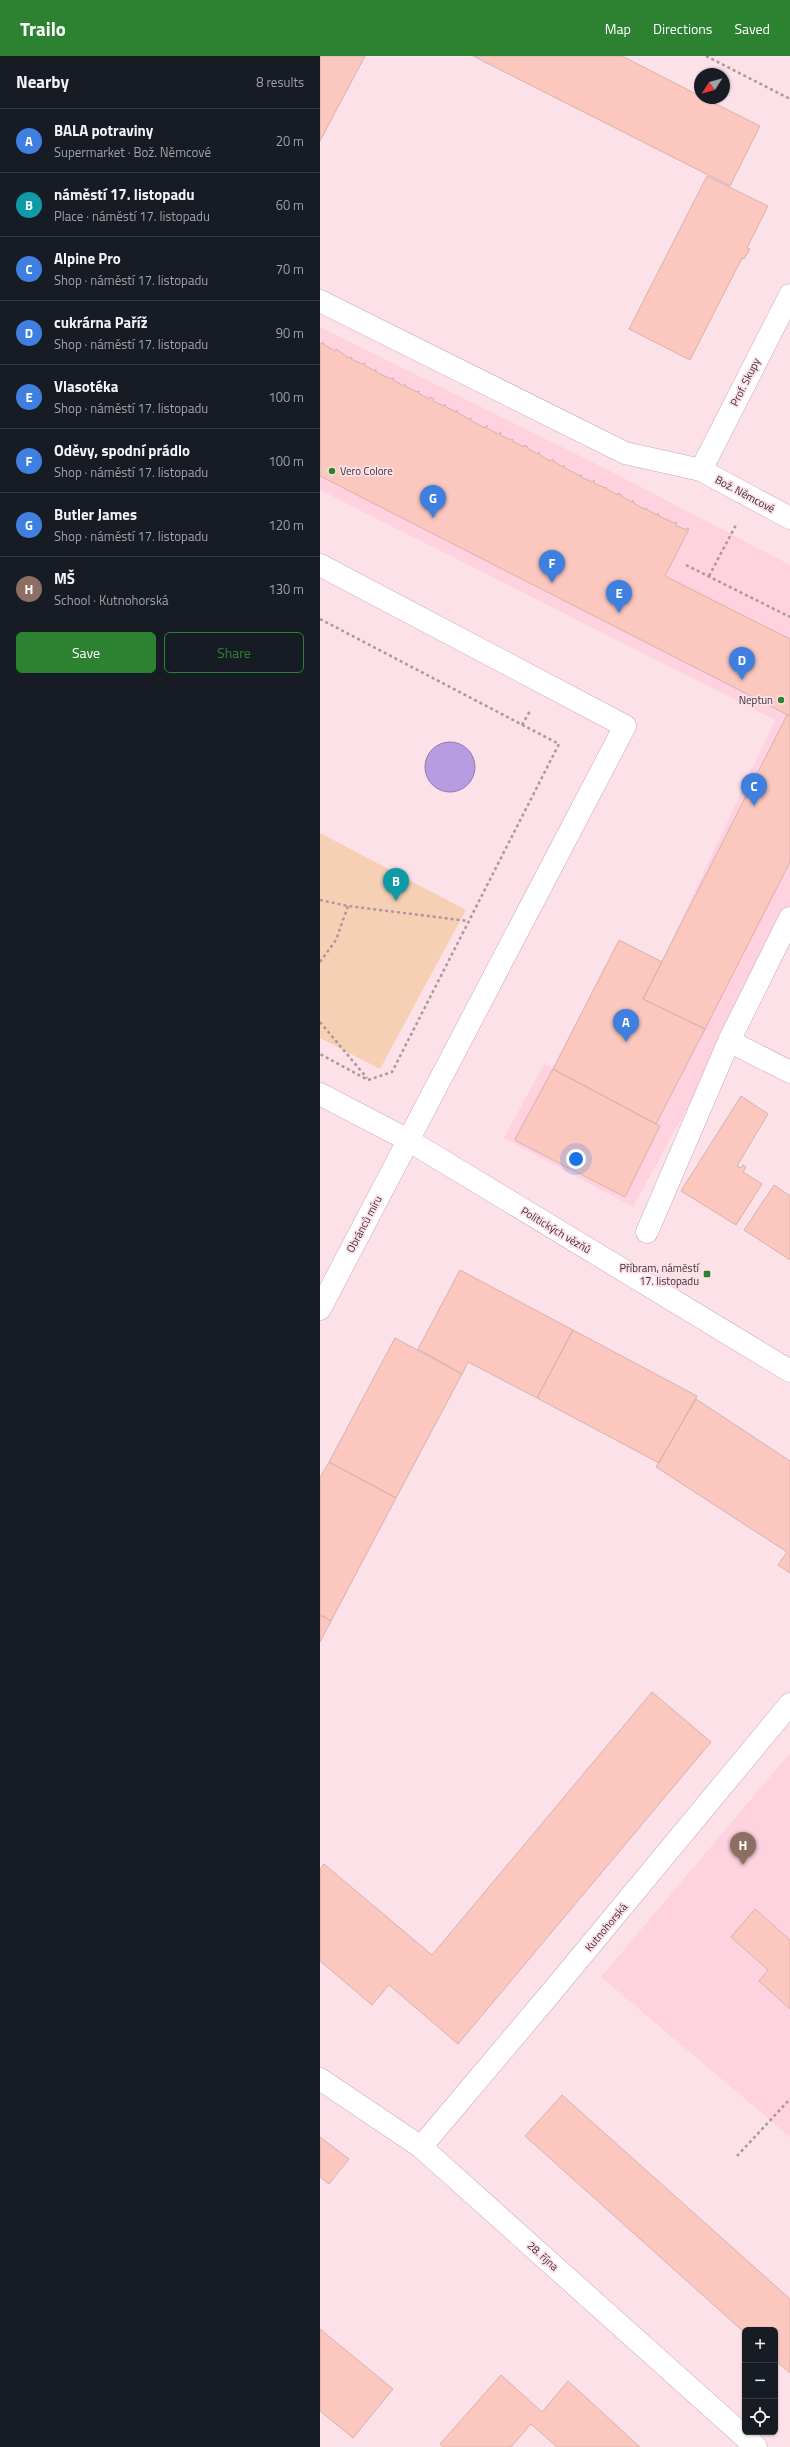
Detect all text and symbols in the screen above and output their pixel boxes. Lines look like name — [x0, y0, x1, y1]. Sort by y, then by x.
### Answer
text: Trailo — [20, 14, 66, 43]
text: Map — [605, 18, 631, 39]
text: Directions — [653, 18, 712, 39]
text: Saved — [734, 18, 770, 39]
north arrow — [694, 68, 730, 104]
text: Nearby — [16, 69, 69, 95]
text: 8 results — [256, 72, 304, 92]
text: BALA potraviny — [54, 119, 153, 142]
text: A — [25, 131, 33, 151]
text: 20 m — [276, 131, 304, 151]
text: Supermarket · Bož. Němcové — [54, 142, 211, 162]
text: náměstí 17. listopadu — [54, 183, 195, 206]
text: B — [25, 195, 33, 215]
text: 60 m — [276, 195, 304, 215]
text: Place · náměstí 17. listopadu — [54, 206, 210, 226]
text: Alpine Pro — [54, 247, 121, 270]
text: C — [25, 259, 33, 279]
text: 70 m — [276, 259, 304, 279]
text: Shop · náměstí 17. listopadu — [54, 270, 208, 290]
text: cukrárna Paříž — [54, 311, 147, 334]
text: D — [25, 323, 33, 343]
text: 90 m — [276, 323, 304, 343]
text: Shop · náměstí 17. listopadu — [54, 334, 208, 354]
street label: Prof. Skupy — [726, 355, 764, 409]
text: Vlasotéka — [54, 375, 118, 398]
text: E — [25, 387, 33, 407]
text: 100 m — [268, 387, 304, 407]
text: Shop · náměstí 17. listopadu — [54, 398, 208, 418]
text: Oděvy, spodní prádlo — [54, 439, 190, 462]
text: F — [26, 451, 32, 471]
text: 100 m — [268, 451, 304, 471]
text: Shop · náměstí 17. listopadu — [54, 462, 208, 482]
place label: Vero Colore — [340, 463, 393, 479]
marker: Vero Colore — [327, 466, 337, 476]
street label: Bož. Němcové — [712, 472, 778, 517]
pin: G — [420, 485, 446, 518]
text: Butler James — [54, 503, 137, 526]
text: G — [25, 515, 33, 535]
text: 120 m — [268, 515, 304, 535]
text: Shop · náměstí 17. listopadu — [54, 526, 208, 546]
pin: F — [539, 550, 565, 583]
text: MŠ — [54, 567, 75, 590]
text: H — [25, 579, 33, 599]
text: 130 m — [268, 579, 304, 599]
pin: E — [606, 580, 632, 613]
text: School · Kutnohorská — [54, 590, 169, 610]
button: Save — [16, 632, 156, 673]
button: Share — [164, 632, 304, 673]
pin: D — [729, 647, 755, 680]
place label: Neptun — [739, 692, 773, 708]
marker: Neptun — [776, 695, 786, 705]
pin: C — [741, 773, 767, 806]
pin: B — [383, 868, 409, 901]
pin: A — [613, 1009, 639, 1042]
your location — [566, 1149, 586, 1169]
street label: Obránců míru — [342, 1192, 386, 1255]
street label: Politických vězňů — [518, 1203, 594, 1257]
place label: Příbram, náměstí 17. listopadu — [619, 1260, 701, 1289]
marker: Příbram, náměstí 17. listopadu — [702, 1269, 712, 1279]
pin: H — [730, 1832, 756, 1865]
street label: Kutnohorská — [581, 1899, 631, 1955]
street label: 28. října — [524, 2238, 563, 2275]
map controls — [742, 2327, 778, 2435]
button: + — [742, 2327, 778, 2363]
button: − — [742, 2363, 778, 2399]
button: locate — [742, 2399, 778, 2435]

